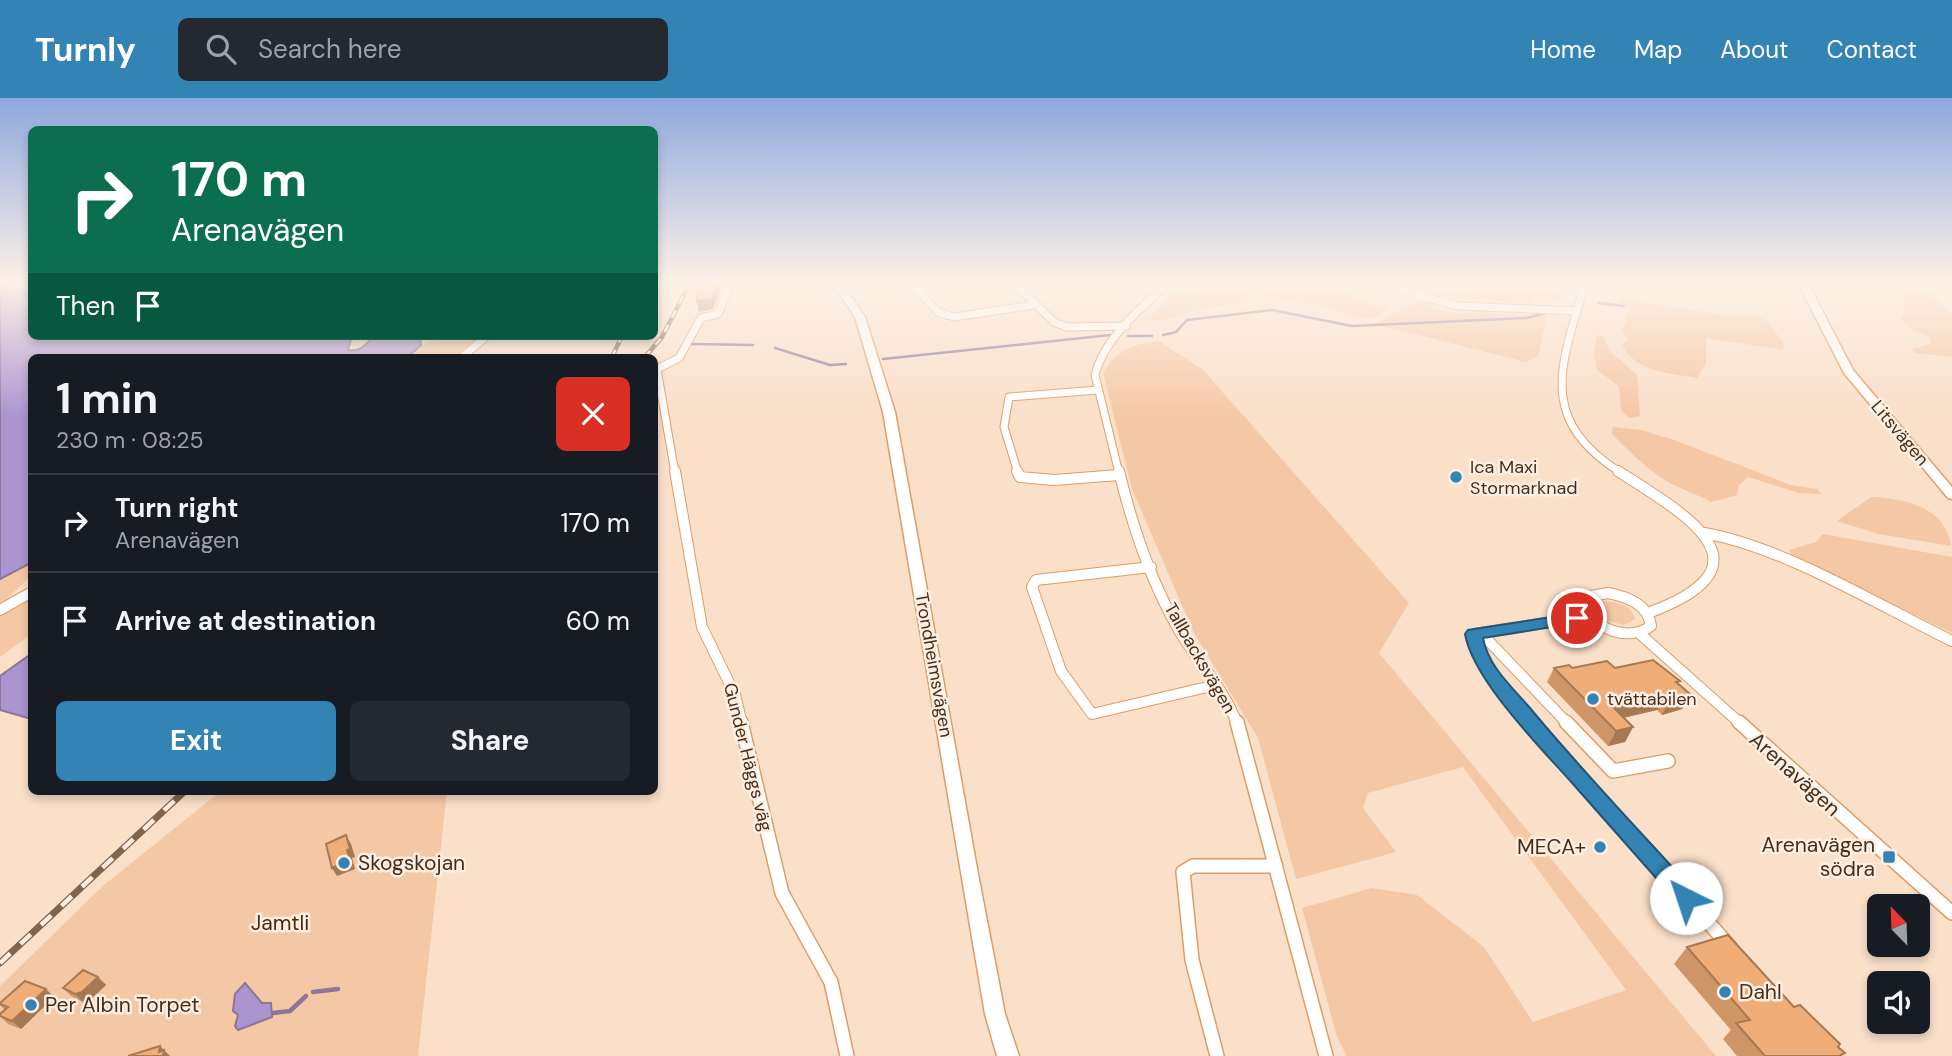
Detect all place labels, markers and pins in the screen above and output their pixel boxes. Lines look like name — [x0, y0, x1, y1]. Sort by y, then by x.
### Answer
place label: Ica Maxi Stormarknad — [1470, 455, 1578, 500]
marker: Ica Maxi Stormarknad — [1448, 469, 1464, 485]
pin — [1547, 588, 1607, 648]
place label: tvättabilen — [1607, 687, 1697, 711]
marker: tvättabilen — [1585, 691, 1601, 707]
place label: Arenavägen södra — [1761, 831, 1875, 883]
place label: MECA+ — [1517, 833, 1586, 861]
marker: MECA+ — [1592, 839, 1608, 855]
place label: Skogskojan — [358, 849, 465, 877]
marker: Arenavägen södra — [1881, 849, 1897, 865]
marker: Skogskojan — [336, 855, 352, 871]
place label: Dahl — [1739, 978, 1782, 1006]
marker: Dahl — [1717, 984, 1733, 1000]
place label: Per Albin Torpet — [45, 991, 199, 1019]
marker: Per Albin Torpet — [23, 997, 39, 1013]

